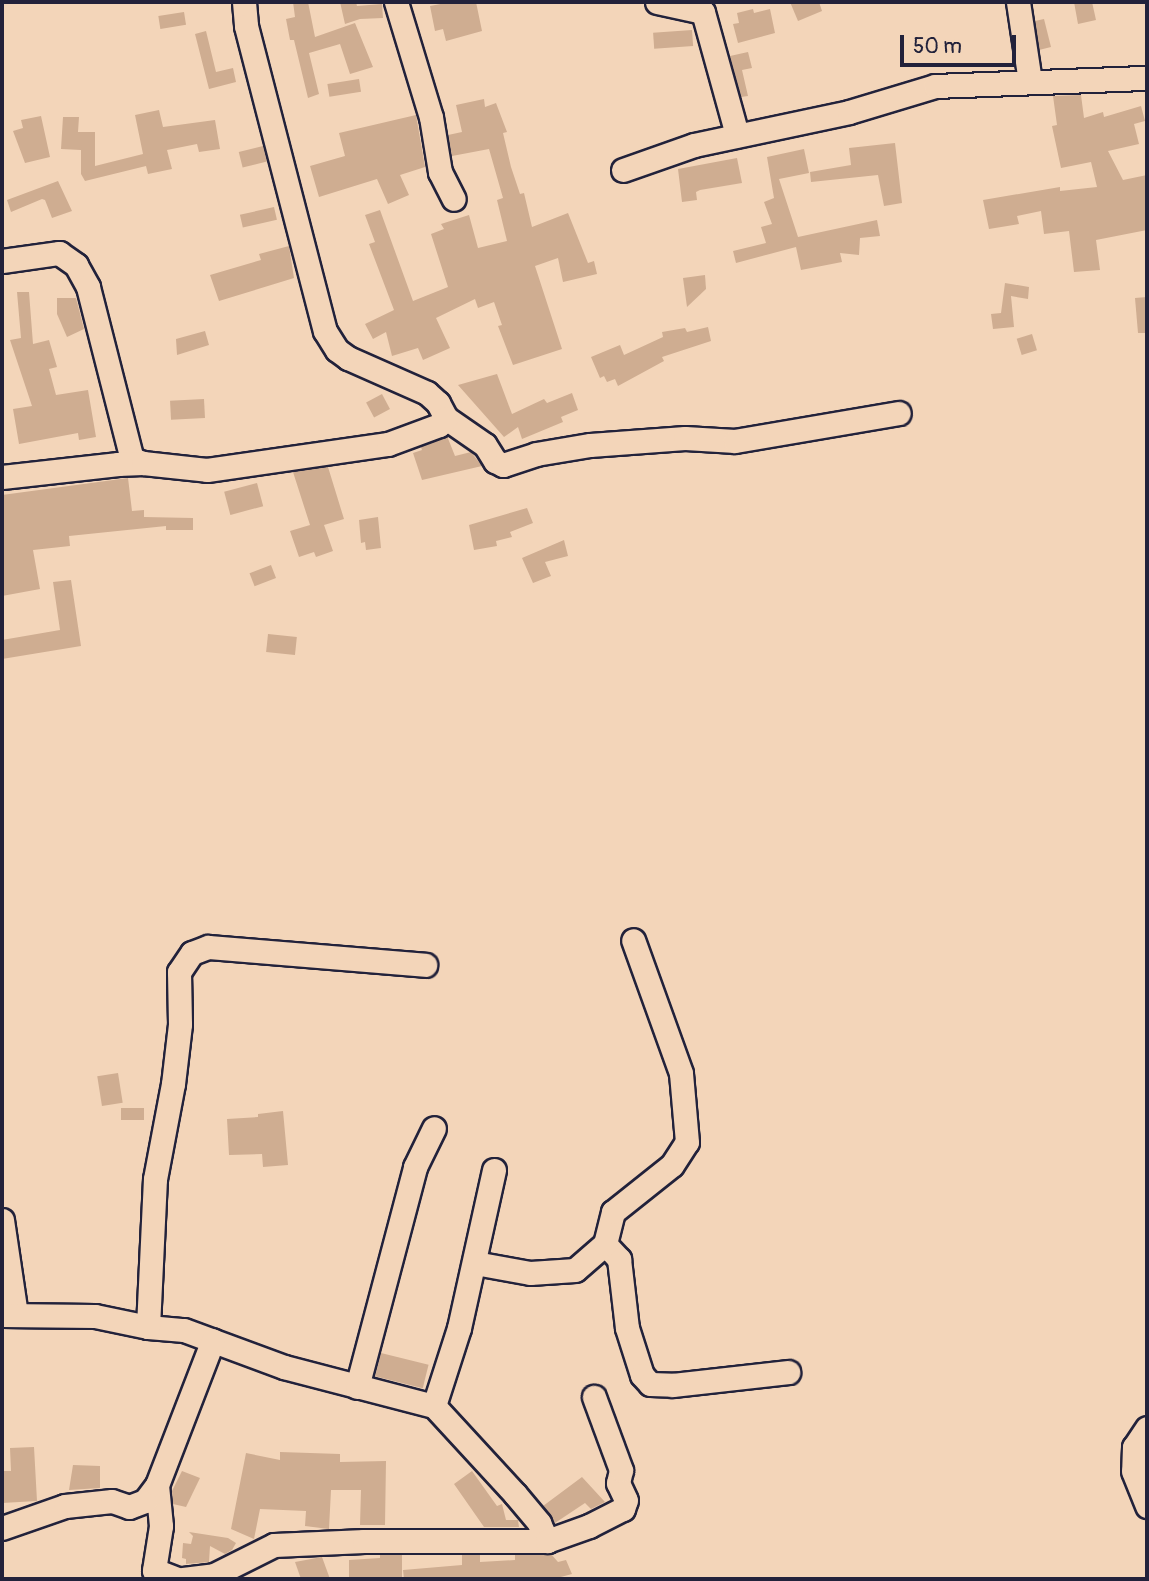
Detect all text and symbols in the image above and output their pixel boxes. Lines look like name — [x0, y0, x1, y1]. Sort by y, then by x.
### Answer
scale bar — [904, 21, 1020, 65]
text: 50 m — [913, 33, 962, 60]

